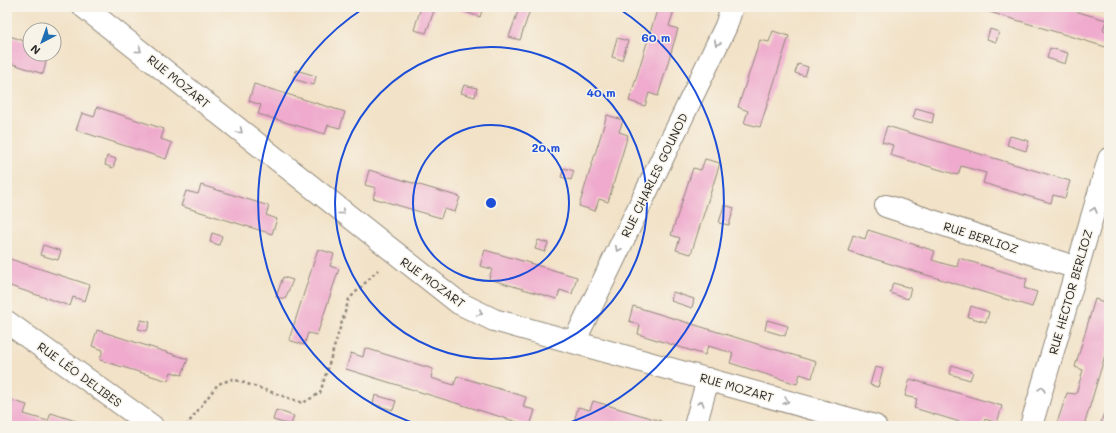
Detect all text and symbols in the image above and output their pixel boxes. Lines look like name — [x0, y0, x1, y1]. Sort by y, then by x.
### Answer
north arrow — [22, 22, 62, 62]
text: 60 m — [642, 29, 670, 45]
one-way arrow — [714, 39, 722, 46]
text: N — [27, 42, 43, 58]
one-way arrow — [134, 45, 141, 52]
street label: RUE MOZART — [144, 51, 214, 111]
text: 40 m — [586, 84, 616, 100]
street label: RUE CHARLES GOUNOD — [617, 110, 691, 240]
one-way arrow — [236, 126, 243, 133]
text: 20 m — [532, 139, 560, 155]
centre of rings — [484, 196, 498, 210]
one-way arrow — [337, 207, 344, 214]
one-way arrow — [1089, 207, 1098, 214]
street label: RUE BERLIOZ — [942, 217, 1020, 257]
street label: RUE HECTOR BERLIOZ — [1044, 228, 1096, 356]
one-way arrow — [615, 244, 623, 252]
street label: RUE MOZART — [397, 253, 469, 311]
one-way arrow — [476, 308, 483, 316]
street label: RUE LÉO DELIBES — [35, 338, 126, 410]
street label: RUE MOZART — [698, 369, 776, 405]
one-way arrow — [1037, 385, 1046, 392]
one-way arrow — [783, 396, 790, 405]
one-way arrow — [696, 399, 705, 406]

